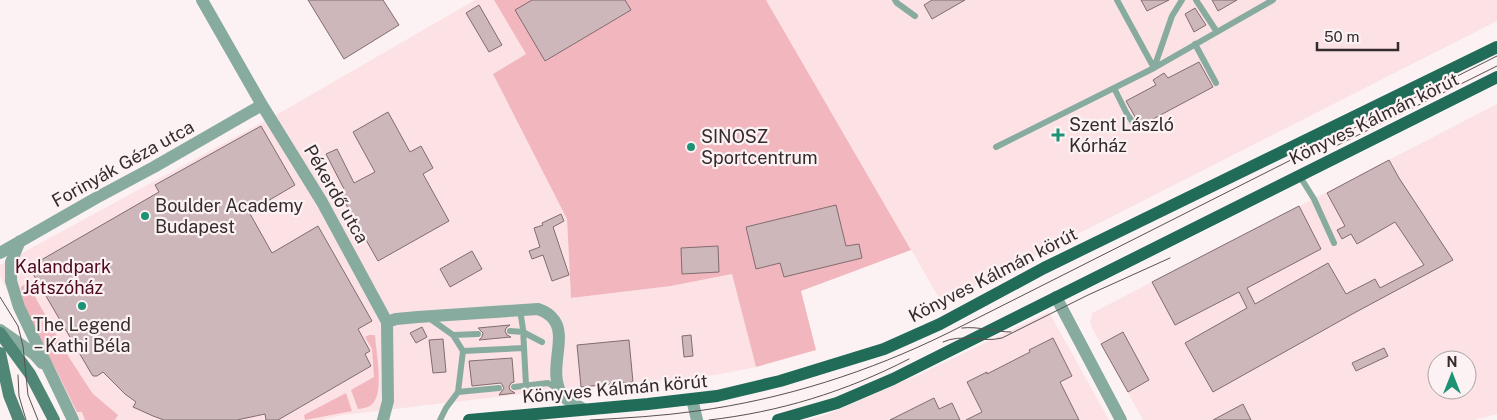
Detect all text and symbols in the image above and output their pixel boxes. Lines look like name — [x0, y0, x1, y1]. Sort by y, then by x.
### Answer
scale bar — [1317, 20, 1398, 52]
text: 50 m — [1324, 28, 1359, 45]
street label: Könyves Kálmán körút — [1285, 68, 1462, 169]
place label: Szent László Kórház — [1069, 114, 1174, 156]
street label: Forinyák Géza utca — [48, 116, 197, 211]
place label: SINOSZ Sportcentrum — [701, 126, 818, 168]
marker: Szent László Kórház — [1051, 128, 1065, 142]
street label: Pékerdő utca — [300, 141, 373, 247]
marker: SINOSZ Sportcentrum — [685, 141, 697, 153]
place label: Boulder Academy Budapest — [155, 195, 304, 237]
marker: Boulder Academy Budapest — [139, 210, 151, 222]
street label: Könyves Kálmán körút — [905, 223, 1081, 326]
park label: Kalandpark Játszóház — [15, 256, 111, 298]
marker: The Legend – Kathi Béla — [76, 300, 88, 312]
place label: The Legend – Kathi Béla — [33, 314, 131, 356]
north arrow — [1427, 350, 1477, 400]
text: N — [1447, 354, 1457, 370]
street label: Könyves Kálmán körút — [521, 370, 709, 407]

